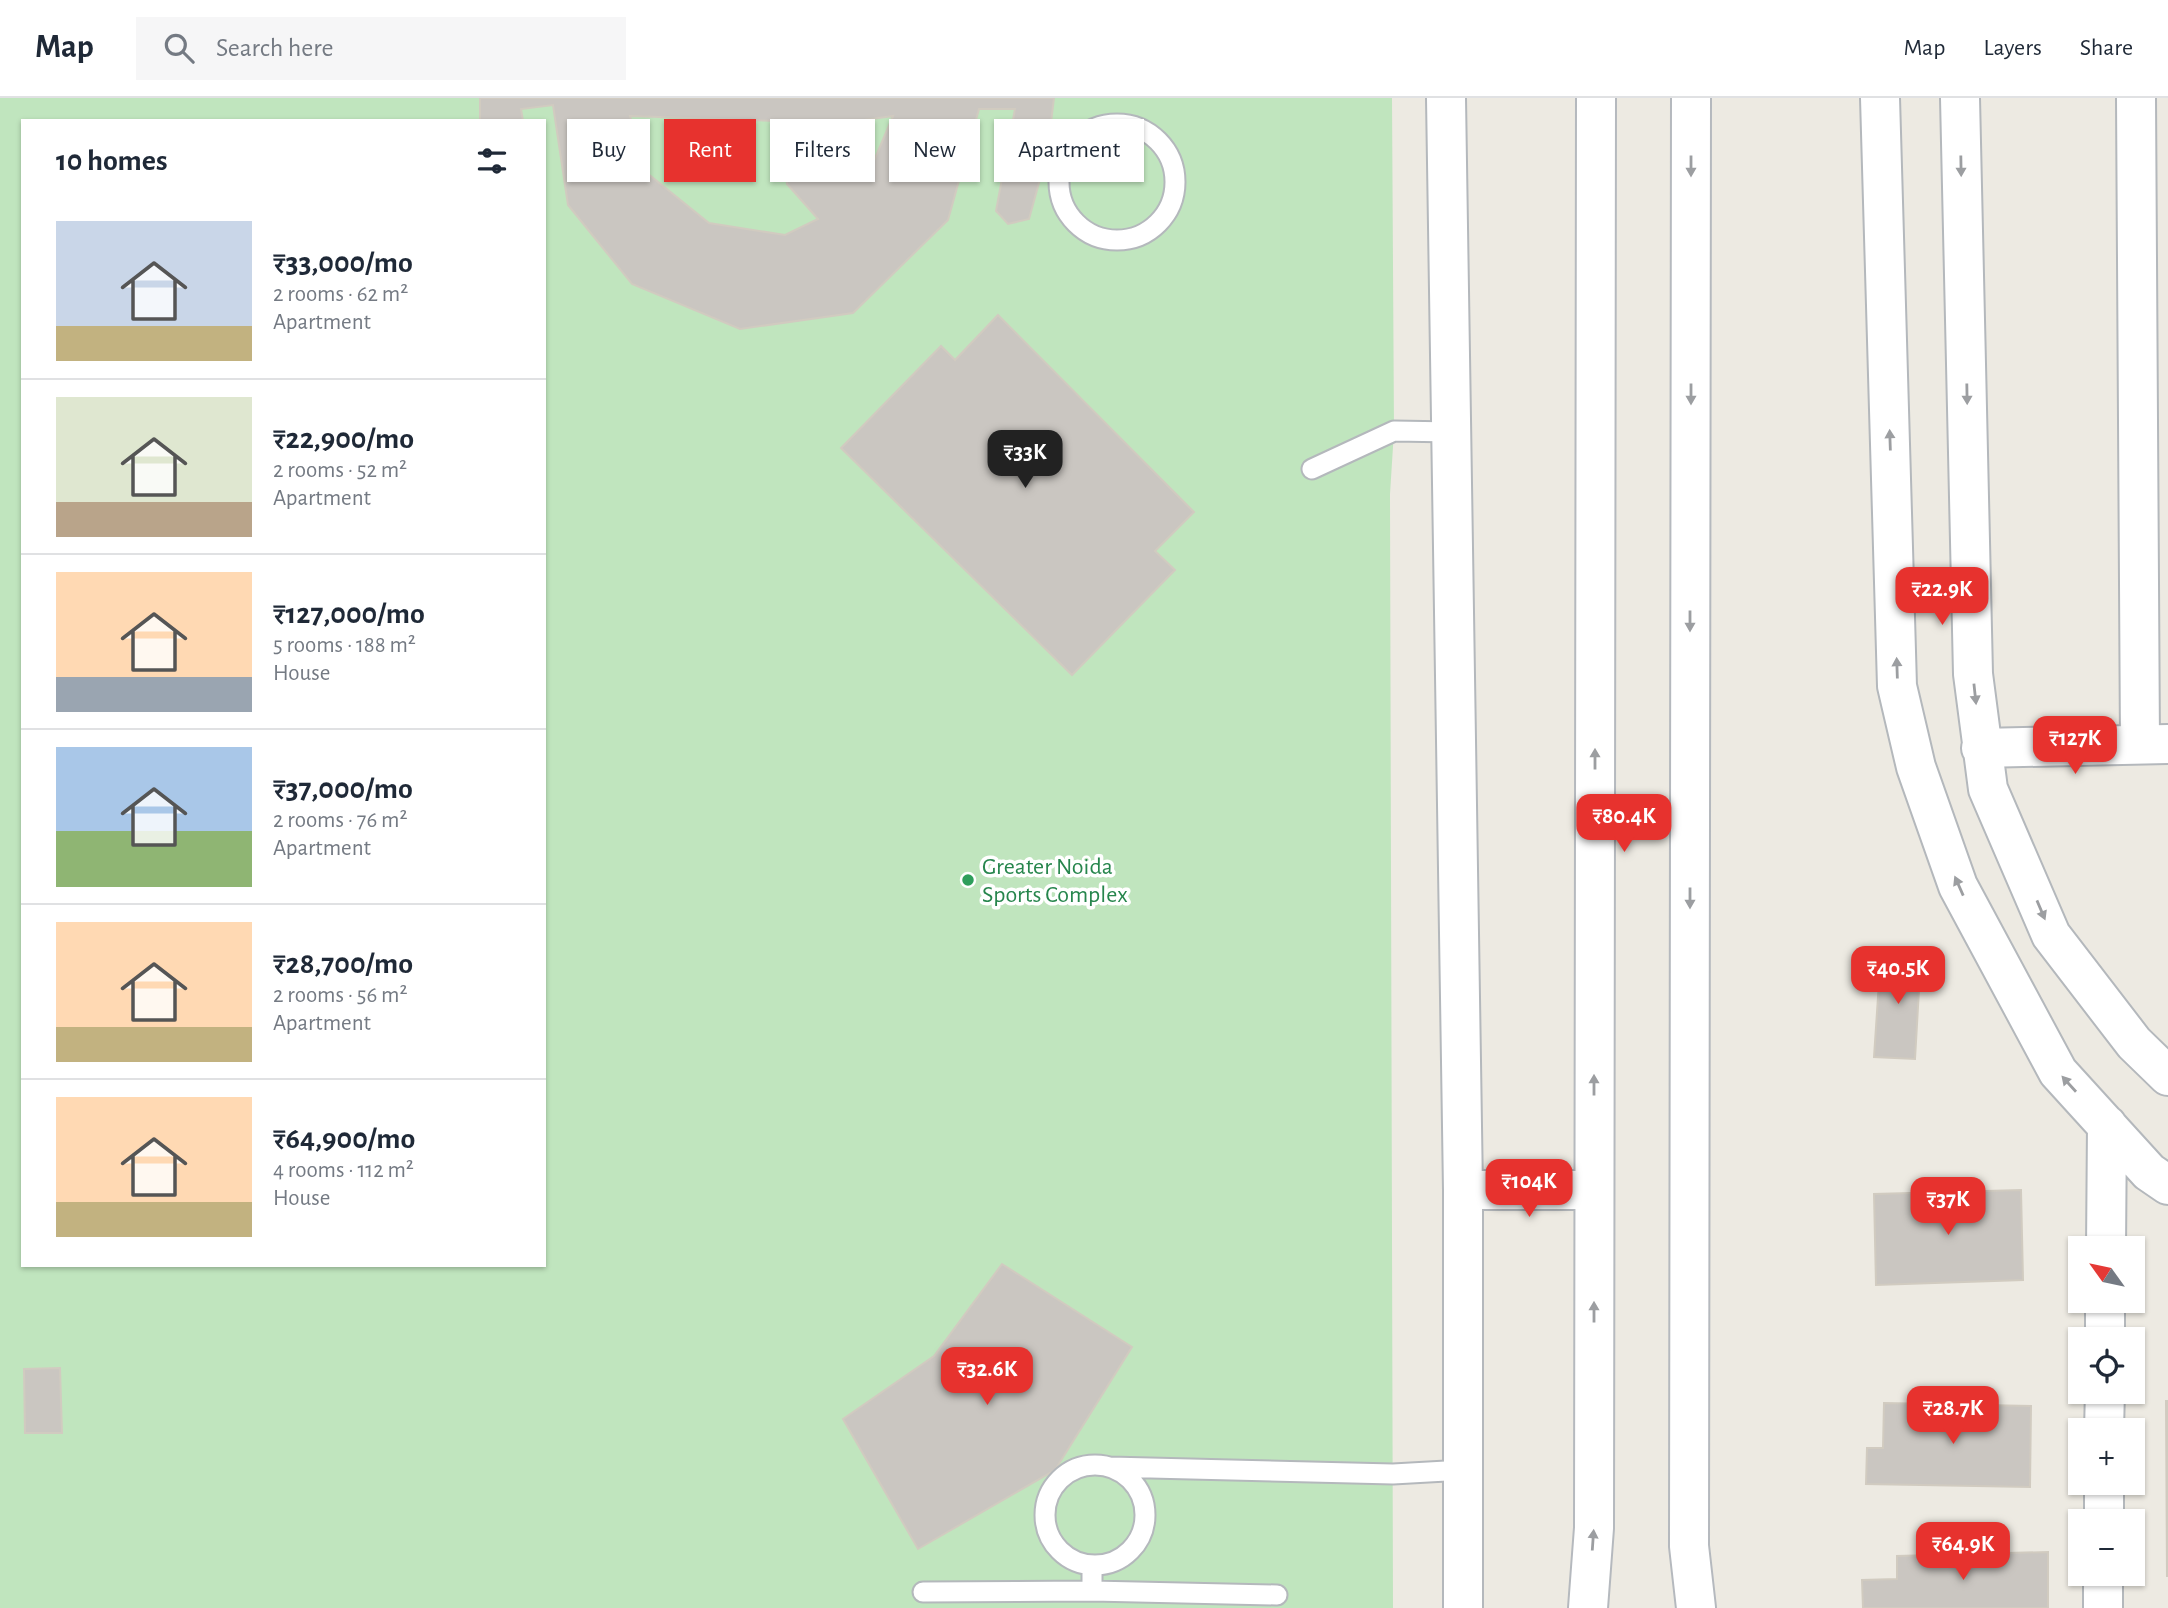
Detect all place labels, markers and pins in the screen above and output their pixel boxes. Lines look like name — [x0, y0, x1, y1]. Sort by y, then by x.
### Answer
pin: ₹33K — [984, 430, 1066, 490]
pin: ₹22.9K — [1885, 568, 1999, 627]
pin: ₹127K — [2026, 716, 2124, 776]
pin: ₹80.4K — [1567, 794, 1681, 854]
place label: Greater Noida Sports Complex — [982, 855, 1128, 907]
marker: Greater Noida Sports Complex — [960, 872, 976, 888]
pin: ₹40.5K — [1841, 946, 1955, 1006]
pin: ₹104K — [1480, 1160, 1578, 1219]
pin: ₹37K — [1907, 1178, 1989, 1237]
pin: ₹32.6K — [930, 1348, 1044, 1407]
pin: ₹28.7K — [1896, 1386, 2010, 1446]
pin: ₹64.9K — [1906, 1522, 2020, 1582]

